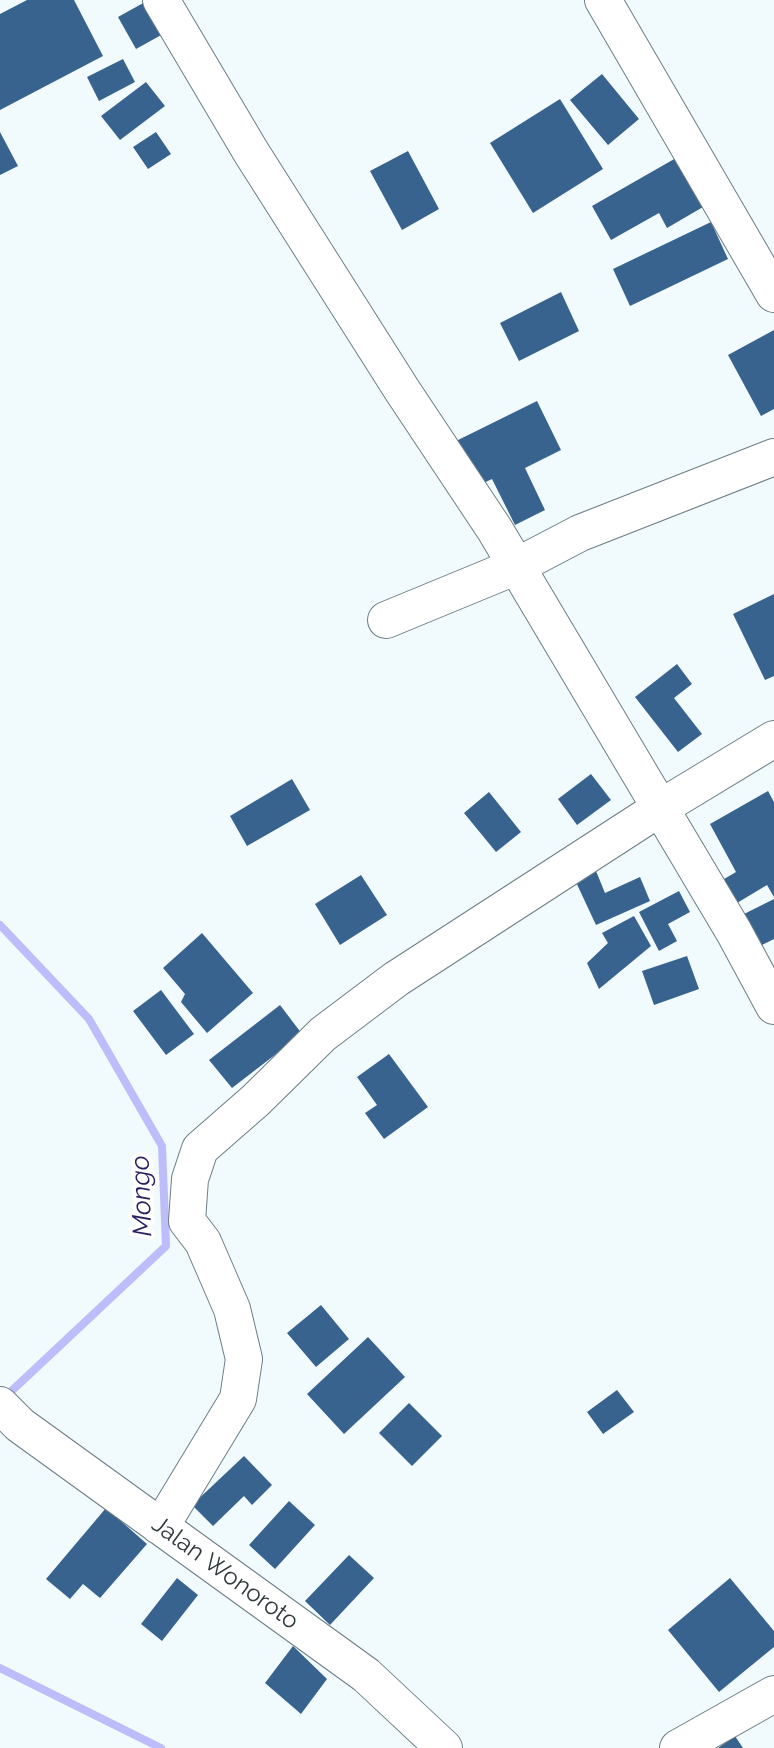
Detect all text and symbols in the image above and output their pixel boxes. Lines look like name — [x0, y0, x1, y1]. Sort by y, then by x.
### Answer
water label: Mongo — [125, 1155, 159, 1237]
street label: Jalan Wonoroto — [146, 1510, 304, 1636]

